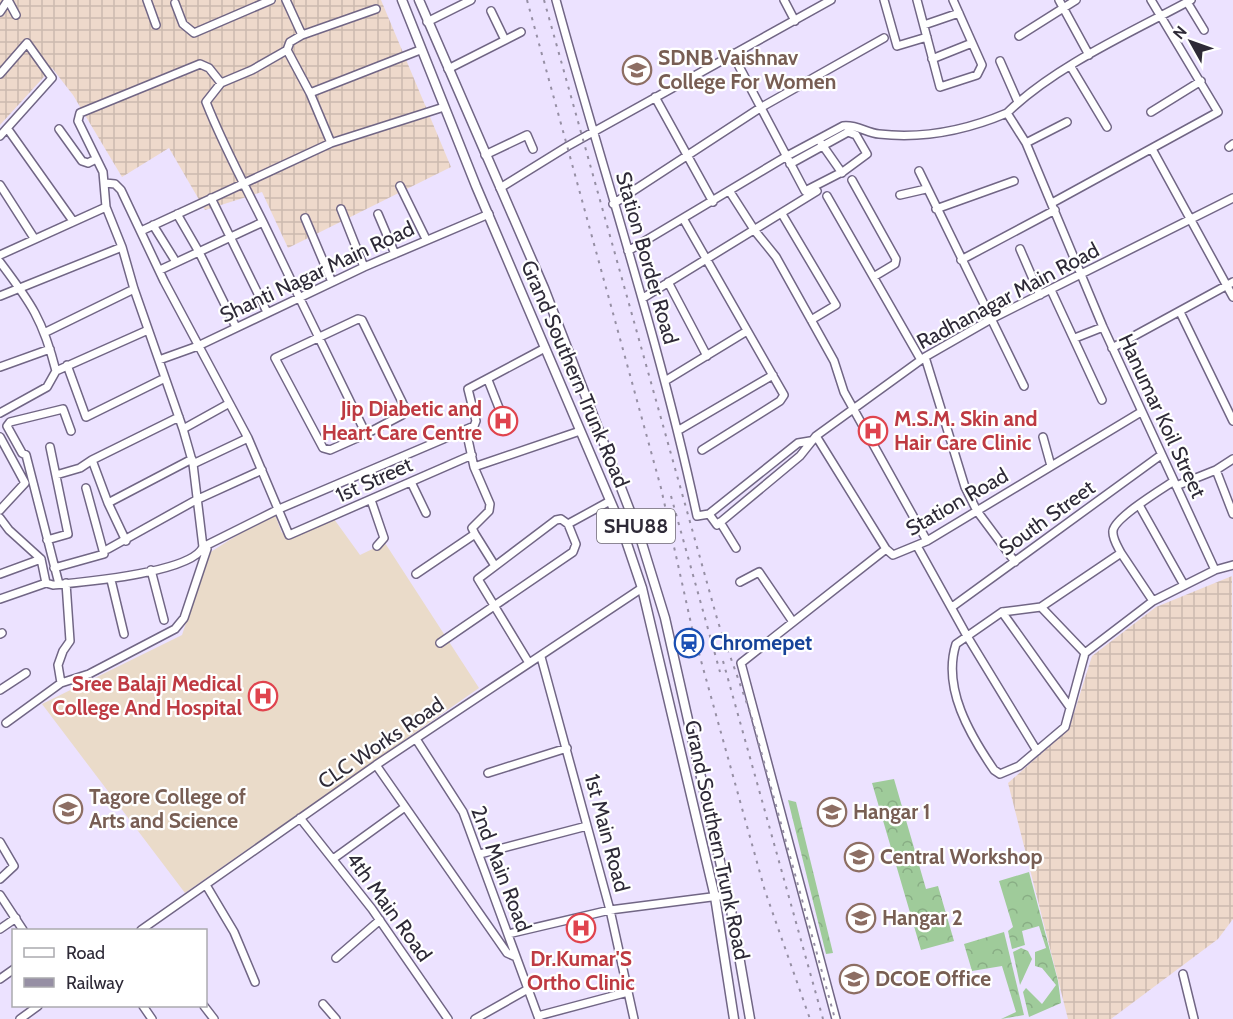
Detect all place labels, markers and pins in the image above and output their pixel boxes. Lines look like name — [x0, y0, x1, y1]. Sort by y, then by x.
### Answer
place label: SDNB Vaishnav College For Women — [658, 45, 836, 94]
school or university icon: SDNB Vaishnav College For Women — [621, 54, 653, 86]
place label: Jip Diabetic and Heart Care Centre — [322, 396, 482, 445]
hospital icon: Jip Diabetic and Heart Care Centre — [487, 405, 519, 437]
place label: M.S.M. Skin and Hair Care Clinic — [894, 406, 1038, 455]
hospital icon: M.S.M. Skin and Hair Care Clinic — [857, 415, 889, 447]
station icon: Chromepet — [673, 627, 705, 659]
place label: Chromepet — [710, 630, 812, 655]
place label: Sree Balaji Medical College And Hospital — [52, 671, 242, 720]
hospital icon: Sree Balaji Medical College And Hospital — [247, 680, 279, 712]
place label: Tagore College of Arts and Science — [89, 784, 246, 833]
school or university icon: Tagore College of Arts and Science — [52, 793, 84, 825]
school or university icon: Hangar 1 — [816, 796, 848, 828]
place label: Hangar 1 — [853, 799, 931, 824]
school or university icon: Central Workshop — [843, 841, 875, 873]
place label: Central Workshop — [880, 844, 1043, 869]
school or university icon: Hangar 2 — [845, 902, 877, 934]
place label: Hangar 2 — [882, 905, 963, 930]
hospital icon: Dr.Kumar'S Ortho Clinic — [565, 912, 597, 944]
place label: Dr.Kumar'S Ortho Clinic — [527, 946, 635, 995]
school or university icon: DCOE Office — [838, 963, 870, 995]
place label: DCOE Office — [875, 966, 991, 991]

